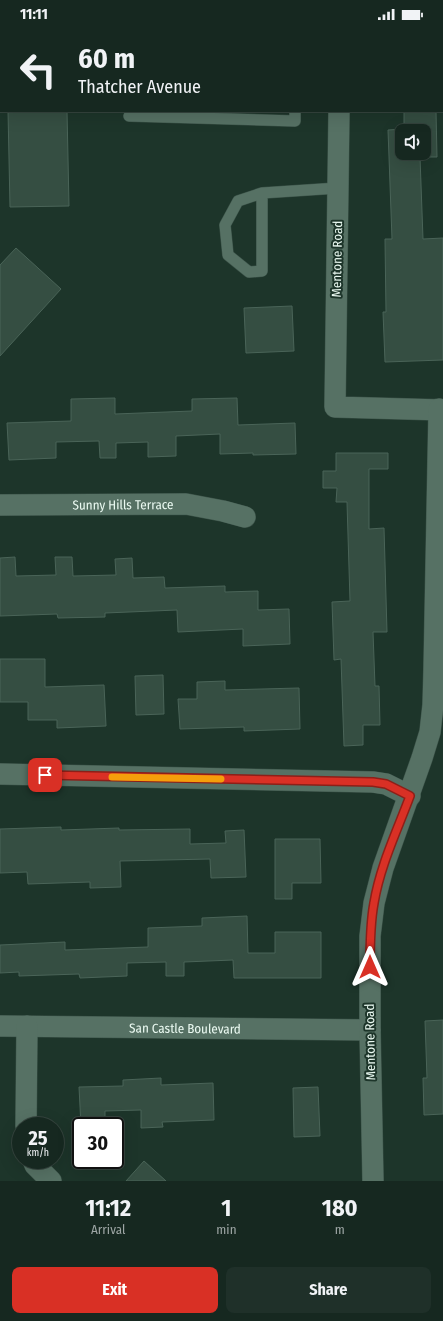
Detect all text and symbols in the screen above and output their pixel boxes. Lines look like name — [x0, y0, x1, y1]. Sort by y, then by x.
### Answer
text: 11:11 — [20, 5, 48, 23]
text: 60 m — [78, 42, 135, 75]
icon: left — [12, 44, 64, 96]
text: Thatcher Avenue — [78, 76, 201, 98]
map controls — [395, 124, 431, 160]
button: sound — [395, 124, 431, 160]
street label: Mentone Road — [329, 221, 345, 297]
street label: Sunny Hills Terrace — [72, 497, 174, 512]
pin — [28, 758, 62, 792]
icon: arrive — [34, 764, 56, 786]
position arrow — [349, 946, 391, 988]
street label: Mentone Road — [362, 1004, 378, 1080]
street label: San Castle Boulevard — [129, 1020, 241, 1036]
speed limit sign: 30 — [72, 1117, 124, 1169]
text: 25 — [28, 1126, 48, 1150]
text: km/h — [27, 1147, 49, 1159]
text: 11:12 — [85, 1194, 131, 1222]
text: 1 — [221, 1194, 232, 1222]
text: 180 — [322, 1194, 358, 1222]
text: Arrival — [91, 1222, 125, 1237]
text: min — [216, 1222, 236, 1237]
text: m — [335, 1222, 345, 1237]
button: Exit — [12, 1267, 218, 1313]
button: Share — [226, 1267, 431, 1313]

